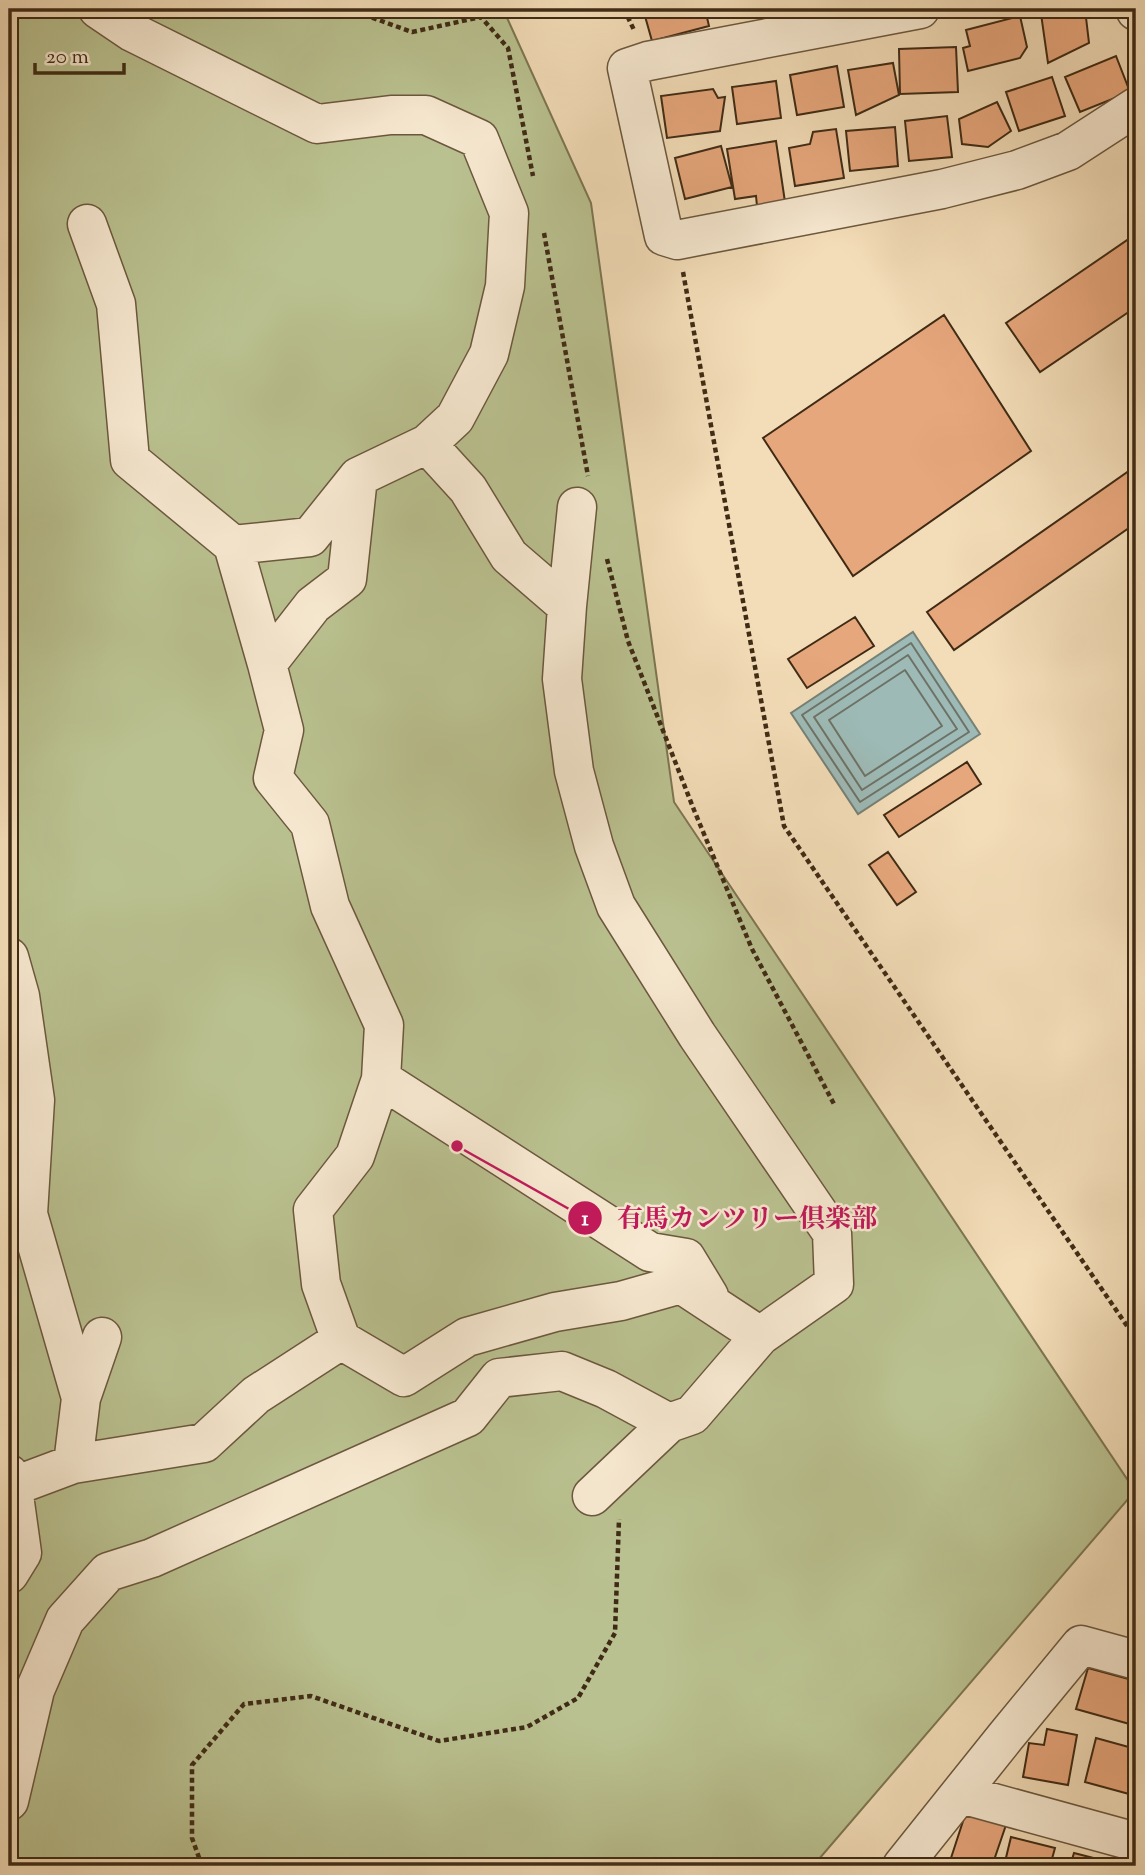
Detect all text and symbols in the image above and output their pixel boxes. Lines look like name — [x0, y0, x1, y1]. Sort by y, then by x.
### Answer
scale bar — [35, 32, 124, 76]
text: 20 m — [46, 43, 89, 73]
callout: 有馬カンツリー倶楽部 — [568, 1195, 891, 1242]
text: 有馬カンツリー倶楽部 — [617, 1202, 877, 1239]
text: 1 — [581, 1205, 589, 1235]

